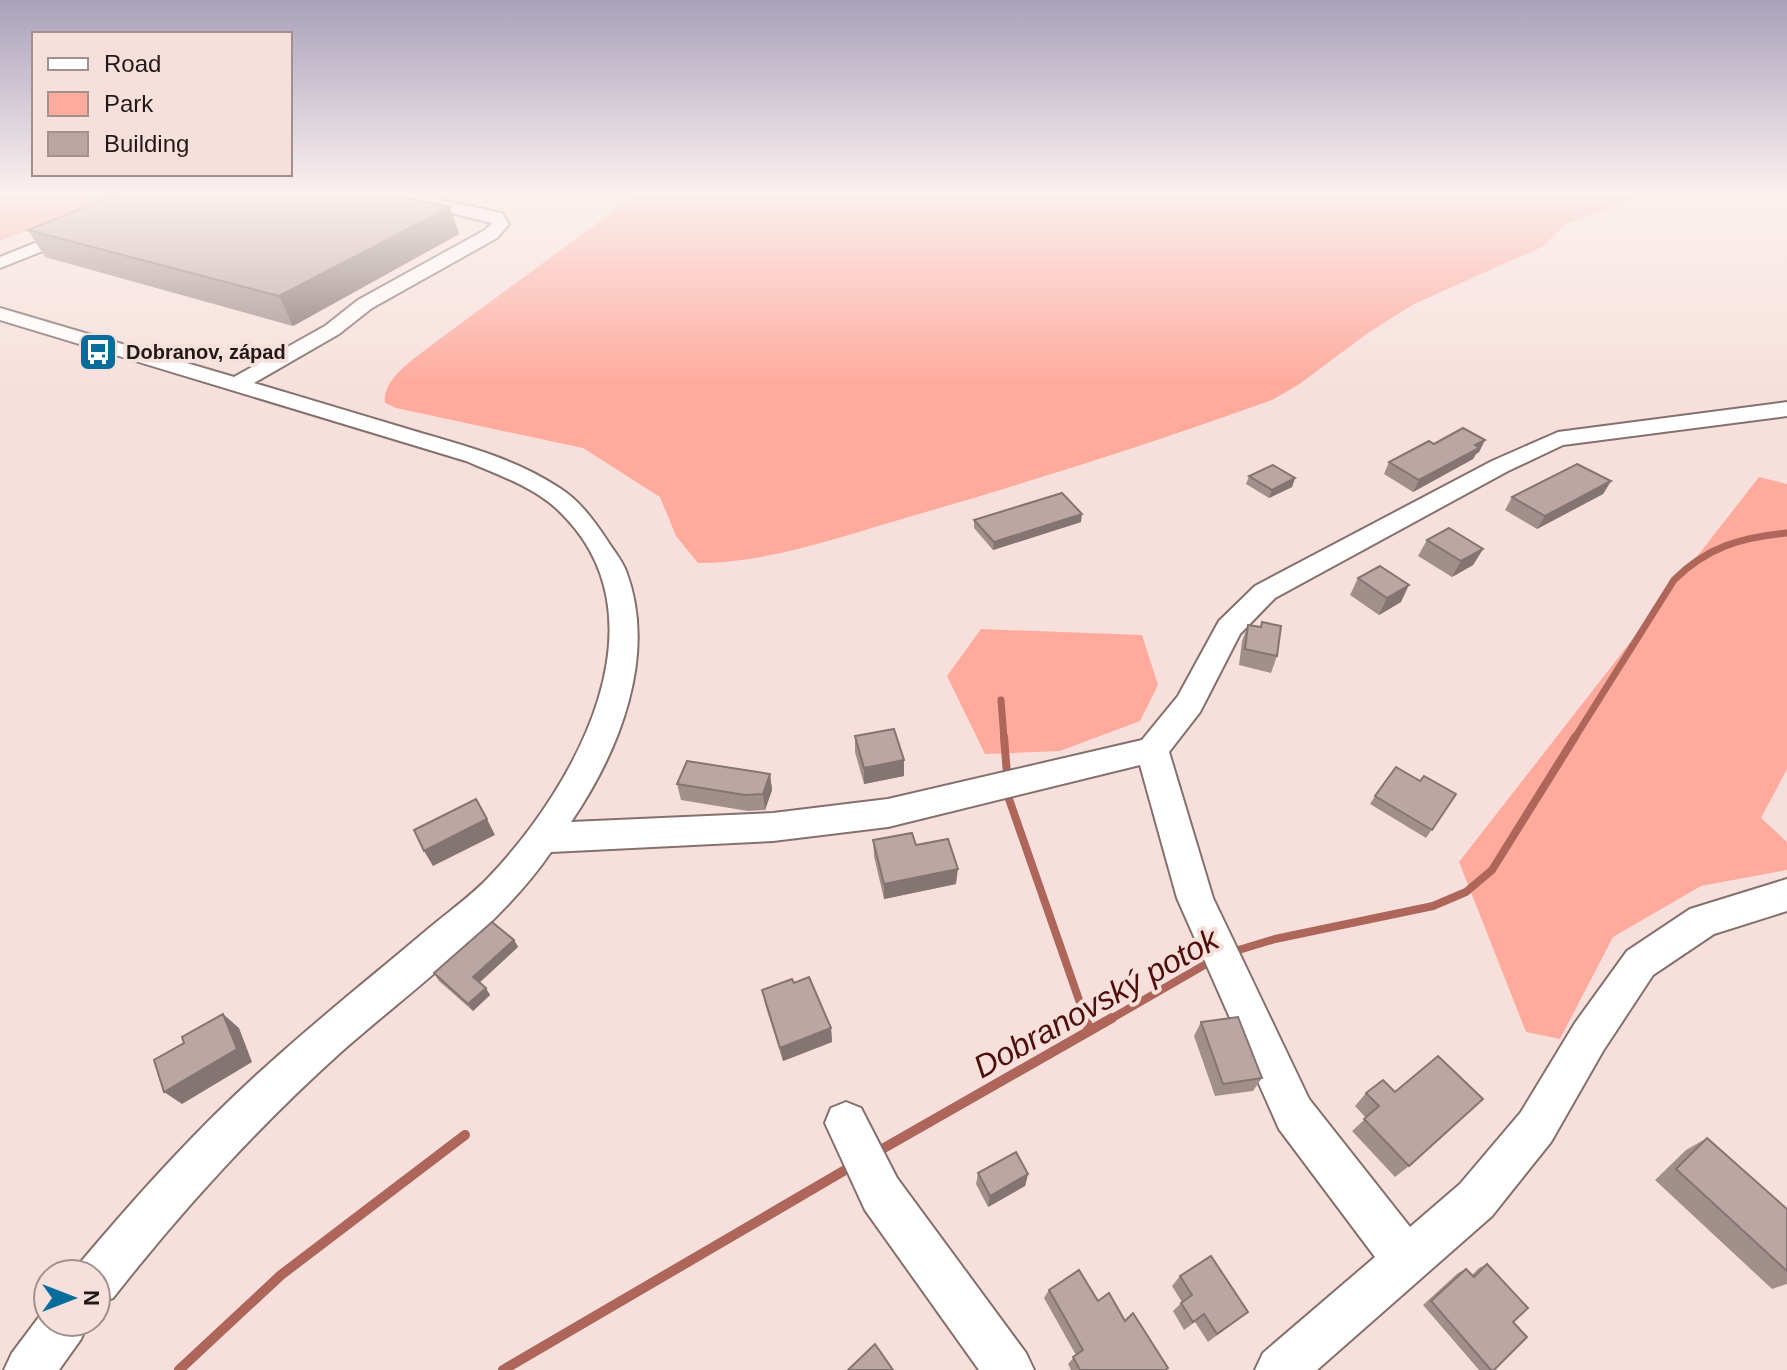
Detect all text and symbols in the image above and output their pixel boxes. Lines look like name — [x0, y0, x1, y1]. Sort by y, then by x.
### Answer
legend — [32, 32, 292, 176]
text: Road — [104, 50, 161, 77]
text: Park — [104, 90, 154, 117]
text: Building — [104, 130, 189, 157]
bus stop icon: Dobranov, západ — [77, 331, 119, 373]
place label: Dobranov, západ — [126, 341, 286, 363]
water label: Dobranovský potok — [967, 920, 1226, 1085]
north arrow — [32, 1258, 112, 1338]
text: N — [79, 1290, 104, 1306]

